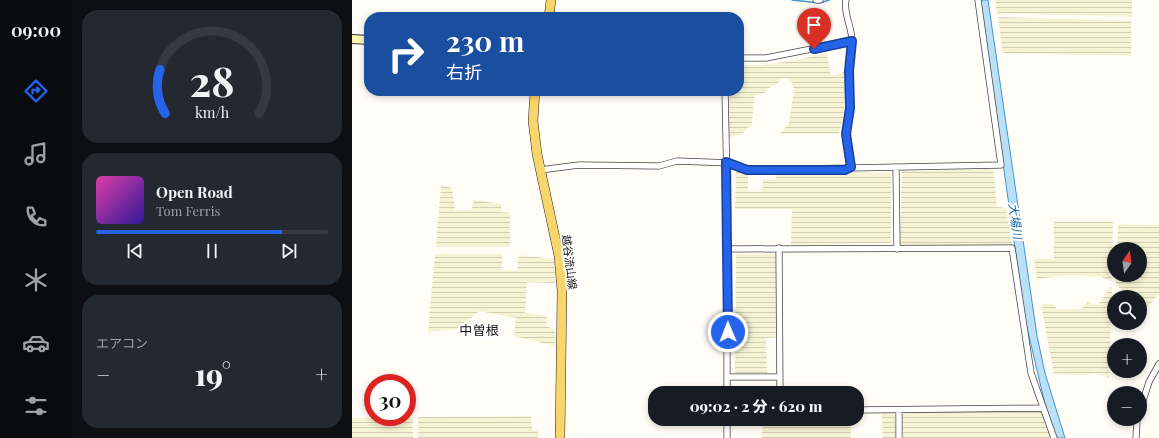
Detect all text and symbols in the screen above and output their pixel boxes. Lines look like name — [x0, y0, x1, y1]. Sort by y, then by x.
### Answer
pin — [797, 8, 831, 49]
icon: arrive — [803, 14, 825, 36]
text: 09:00 — [11, 18, 61, 42]
text: 230 m — [446, 22, 524, 59]
icon: right — [380, 28, 432, 80]
text: 28 — [189, 52, 235, 107]
text: 右折 — [446, 60, 482, 84]
icon: directions — [22, 77, 50, 105]
text: km/h — [195, 103, 230, 122]
icon: music — [22, 140, 50, 168]
text: Open Road — [156, 182, 233, 202]
text: Tom Ferris — [156, 202, 220, 219]
water label: 大場川 — [1006, 202, 1027, 242]
icon: phone — [22, 203, 50, 231]
street label: 越谷流山線 — [559, 234, 581, 290]
icon: previous — [124, 240, 146, 262]
icon: pause — [201, 240, 223, 262]
icon: next — [278, 240, 300, 262]
north arrow — [1107, 242, 1147, 282]
map controls — [1107, 242, 1147, 426]
icon: climate — [22, 266, 50, 294]
button: search — [1107, 290, 1147, 330]
position arrow — [707, 311, 749, 353]
district label: 中曽根 — [459, 321, 499, 338]
icon: car — [22, 329, 50, 357]
text: エアコン — [96, 334, 148, 351]
button: + — [1107, 338, 1147, 378]
text: 19° — [194, 354, 231, 394]
text: − — [96, 359, 110, 389]
text: + — [315, 359, 328, 389]
speed limit sign: 30 — [364, 374, 416, 426]
button: − — [1107, 386, 1147, 426]
icon: filters — [22, 392, 50, 420]
text: 09:02 · 2 分 · 620 m — [690, 396, 822, 416]

